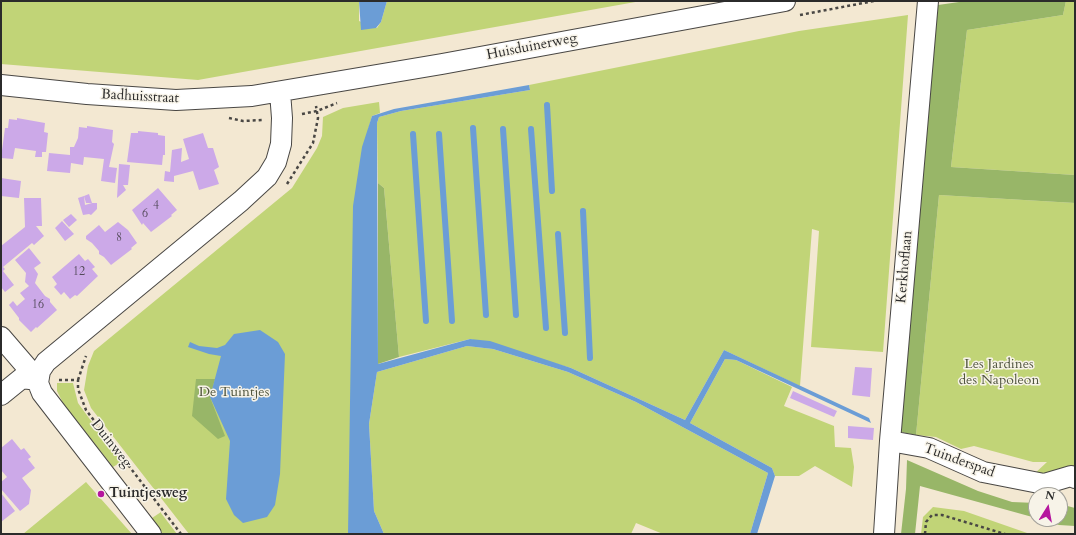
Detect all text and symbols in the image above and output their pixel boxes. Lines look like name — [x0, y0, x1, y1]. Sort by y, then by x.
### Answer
street label: Huisduinerweg — [485, 30, 579, 64]
street label: Badhuisstraat — [101, 87, 179, 107]
house number: 4 — [153, 199, 159, 213]
house number: 6 — [142, 207, 148, 221]
street label: Kerkhoflaan — [893, 230, 917, 304]
house number: 8 — [116, 231, 122, 245]
house number: 12 — [73, 265, 85, 279]
house number: 16 — [32, 298, 44, 312]
park label: Les Jardines des Napoleon — [959, 357, 1039, 390]
park label: De Tuintjes — [199, 385, 269, 401]
street label: Duinweg — [87, 417, 135, 471]
street label: Tuinderspad — [921, 440, 997, 482]
place label: Tuintjesweg — [109, 486, 187, 502]
north arrow — [1028, 487, 1068, 527]
text: N — [1044, 487, 1056, 504]
marker: Tuintjesweg — [96, 489, 106, 499]

